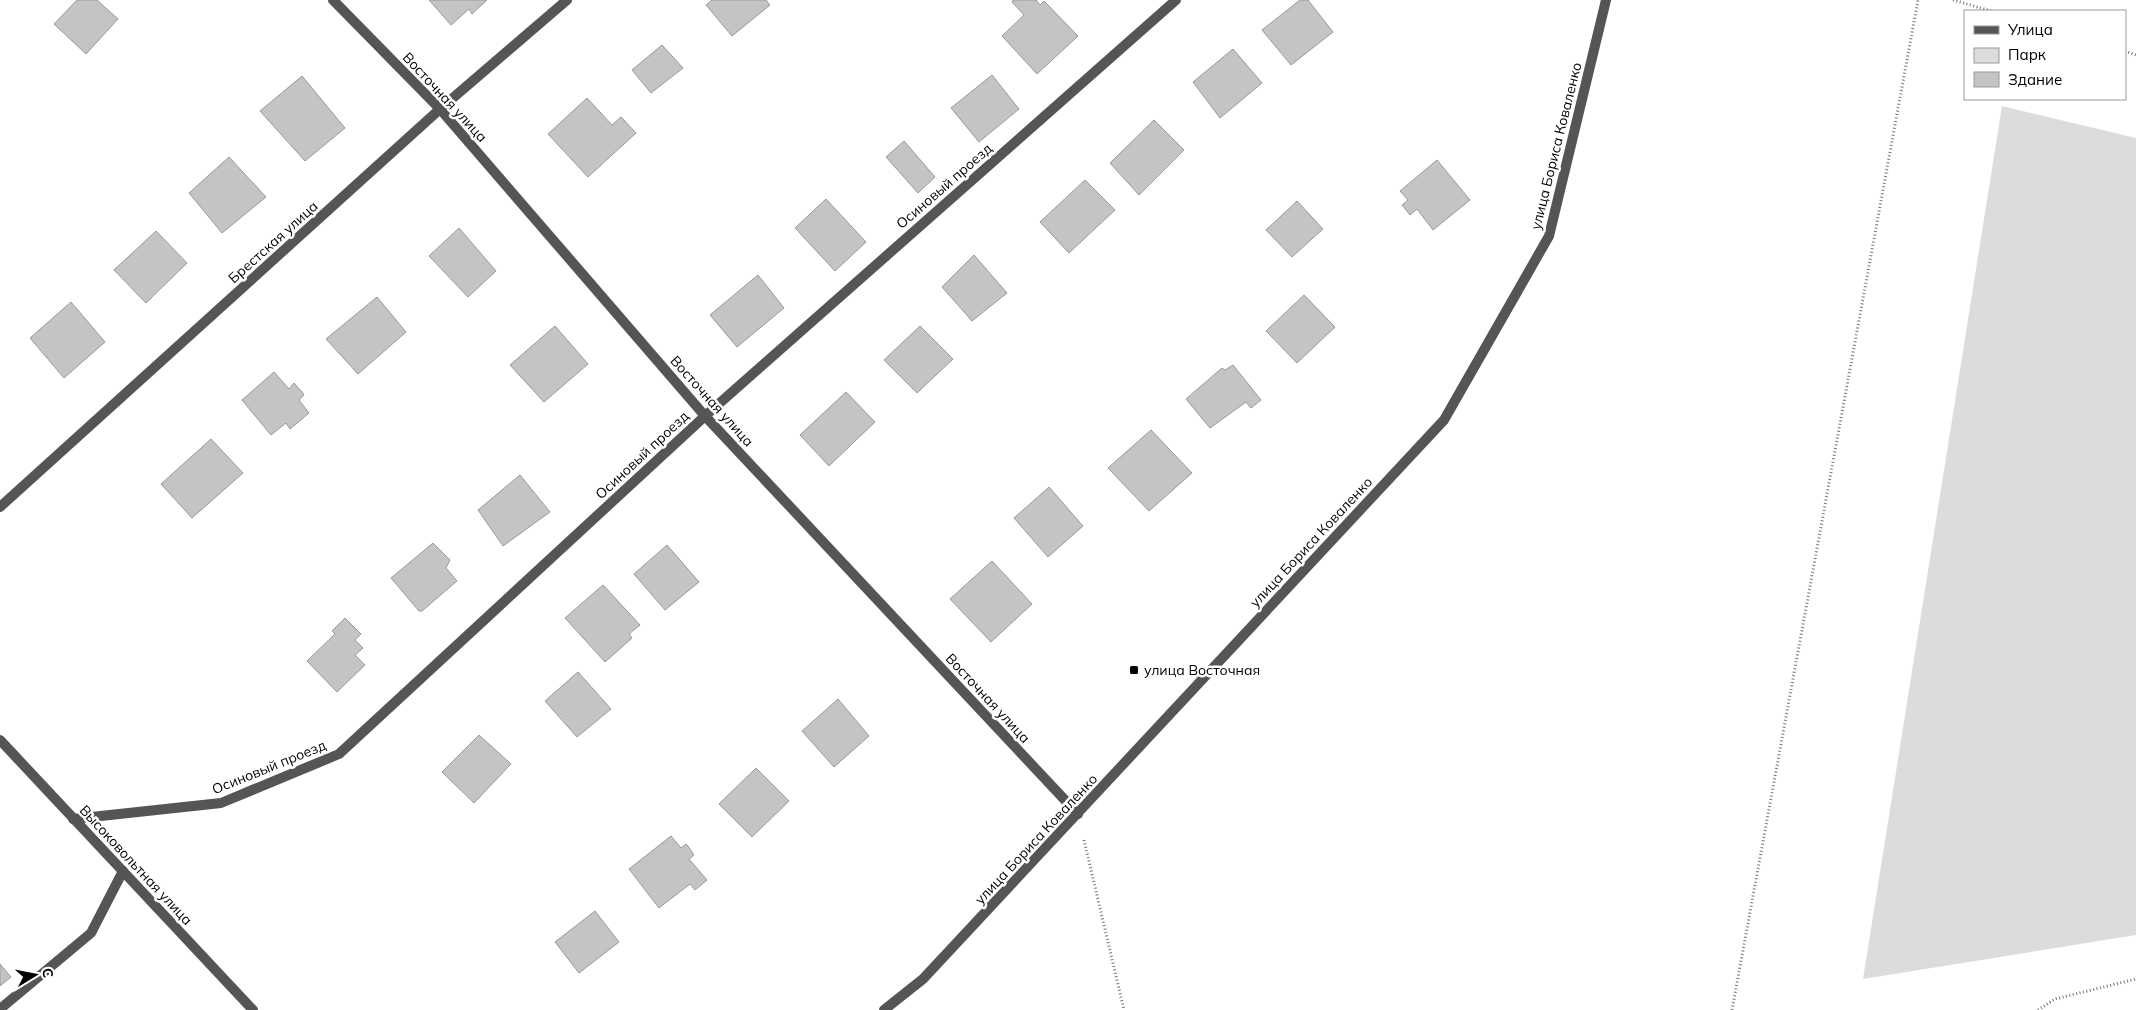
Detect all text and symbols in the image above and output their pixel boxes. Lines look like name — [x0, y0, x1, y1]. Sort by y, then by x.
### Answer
legend — [1964, 10, 2126, 100]
text: Улица — [2007, 20, 2053, 39]
text: Парк — [2008, 45, 2047, 64]
street label: Восточная улица — [399, 48, 491, 146]
street label: улица Бориса Коваленко — [1526, 60, 1586, 232]
text: Здание — [2008, 70, 2062, 89]
street label: Осиновый проезд — [892, 139, 996, 233]
street label: Брестская улица — [224, 197, 322, 287]
street label: Восточная улица — [666, 352, 758, 450]
street label: Осиновый проезд — [591, 407, 693, 503]
street label: улица Бориса Коваленко — [1246, 473, 1376, 611]
street label: Восточная улица — [942, 649, 1034, 747]
place label: улица Восточная — [1144, 661, 1260, 679]
marker: улица Восточная — [1128, 664, 1140, 676]
street label: Осиновый проезд — [209, 736, 329, 798]
street label: улица Бориса Коваленко — [971, 770, 1101, 908]
street label: Высоковольтная улица — [76, 801, 196, 929]
north arrow — [10, 950, 60, 1000]
text: С — [38, 966, 57, 979]

